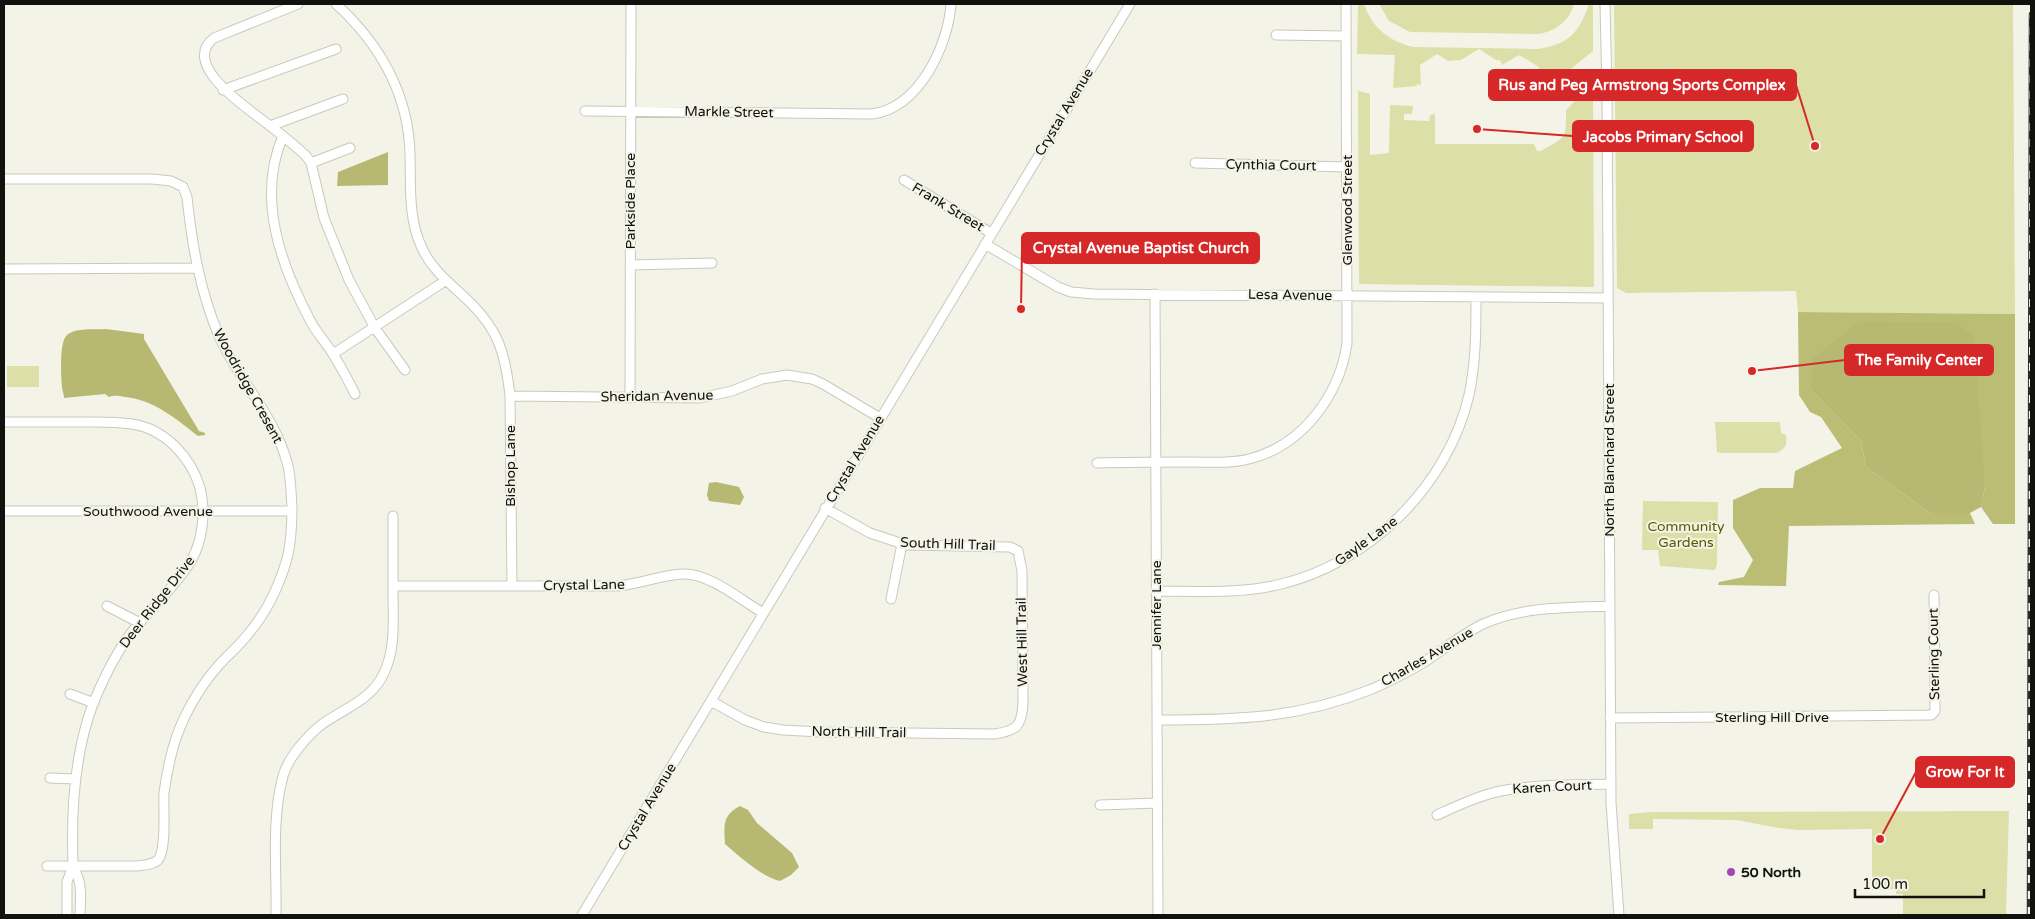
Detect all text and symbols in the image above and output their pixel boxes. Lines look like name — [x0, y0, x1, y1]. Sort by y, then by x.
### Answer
street label: Crystal Avenue — [1031, 65, 1097, 159]
callout: Rus and Peg Armstrong Sports Complex — [1489, 70, 1796, 100]
text: Rus and Peg Armstrong Sports Complex — [1498, 76, 1786, 95]
street label: Markle Street — [684, 103, 775, 121]
callout: Jacobs Primary School — [1573, 121, 1753, 151]
text: Jacobs Primary School — [1582, 128, 1743, 147]
street label: Parkside Place — [622, 153, 639, 249]
street label: Glenwood Street — [1339, 154, 1356, 265]
street label: Cynthia Court — [1225, 156, 1317, 174]
street label: Frank Street — [909, 179, 988, 236]
callout: Crystal Avenue Baptist Church — [1022, 233, 1259, 263]
text: Crystal Avenue Baptist Church — [1033, 239, 1249, 258]
street label: Lesa Avenue — [1248, 286, 1332, 304]
street label: Woodridge Cresent — [209, 326, 287, 447]
callout: The Family Center — [1845, 345, 1993, 375]
text: The Family Center — [1854, 351, 1983, 370]
street label: North Blanchard Street — [1601, 383, 1618, 537]
street label: Sheridan Avenue — [600, 387, 714, 405]
street label: Crystal Avenue — [822, 412, 888, 506]
street label: Bishop Lane — [502, 425, 519, 507]
street label: Southwood Avenue — [83, 503, 213, 520]
street label: Gayle Lane — [1331, 513, 1401, 569]
park label: Community Gardens — [1648, 518, 1725, 551]
street label: South Hill Trail — [900, 534, 996, 554]
street label: Deer Ridge Drive — [116, 552, 198, 651]
street label: Jennifer Lane — [1148, 560, 1165, 650]
street label: Crystal Lane — [543, 576, 625, 594]
street label: West Hill Trail — [1013, 597, 1031, 687]
street label: Sterling Court — [1925, 607, 1943, 700]
street label: Charles Avenue — [1378, 624, 1476, 690]
street label: Sterling Hill Drive — [1715, 709, 1829, 726]
street label: North Hill Trail — [811, 723, 907, 741]
callout: Grow For It — [1916, 757, 2014, 787]
street label: Crystal Avenue — [614, 760, 680, 854]
text: Grow For It — [1926, 763, 2005, 781]
street label: Karen Court — [1512, 776, 1593, 798]
place label: 50 North — [1741, 864, 1801, 881]
marker: 50 North — [1725, 866, 1737, 878]
scale bar — [1855, 866, 1984, 898]
text: 100 m — [1862, 875, 1908, 893]

